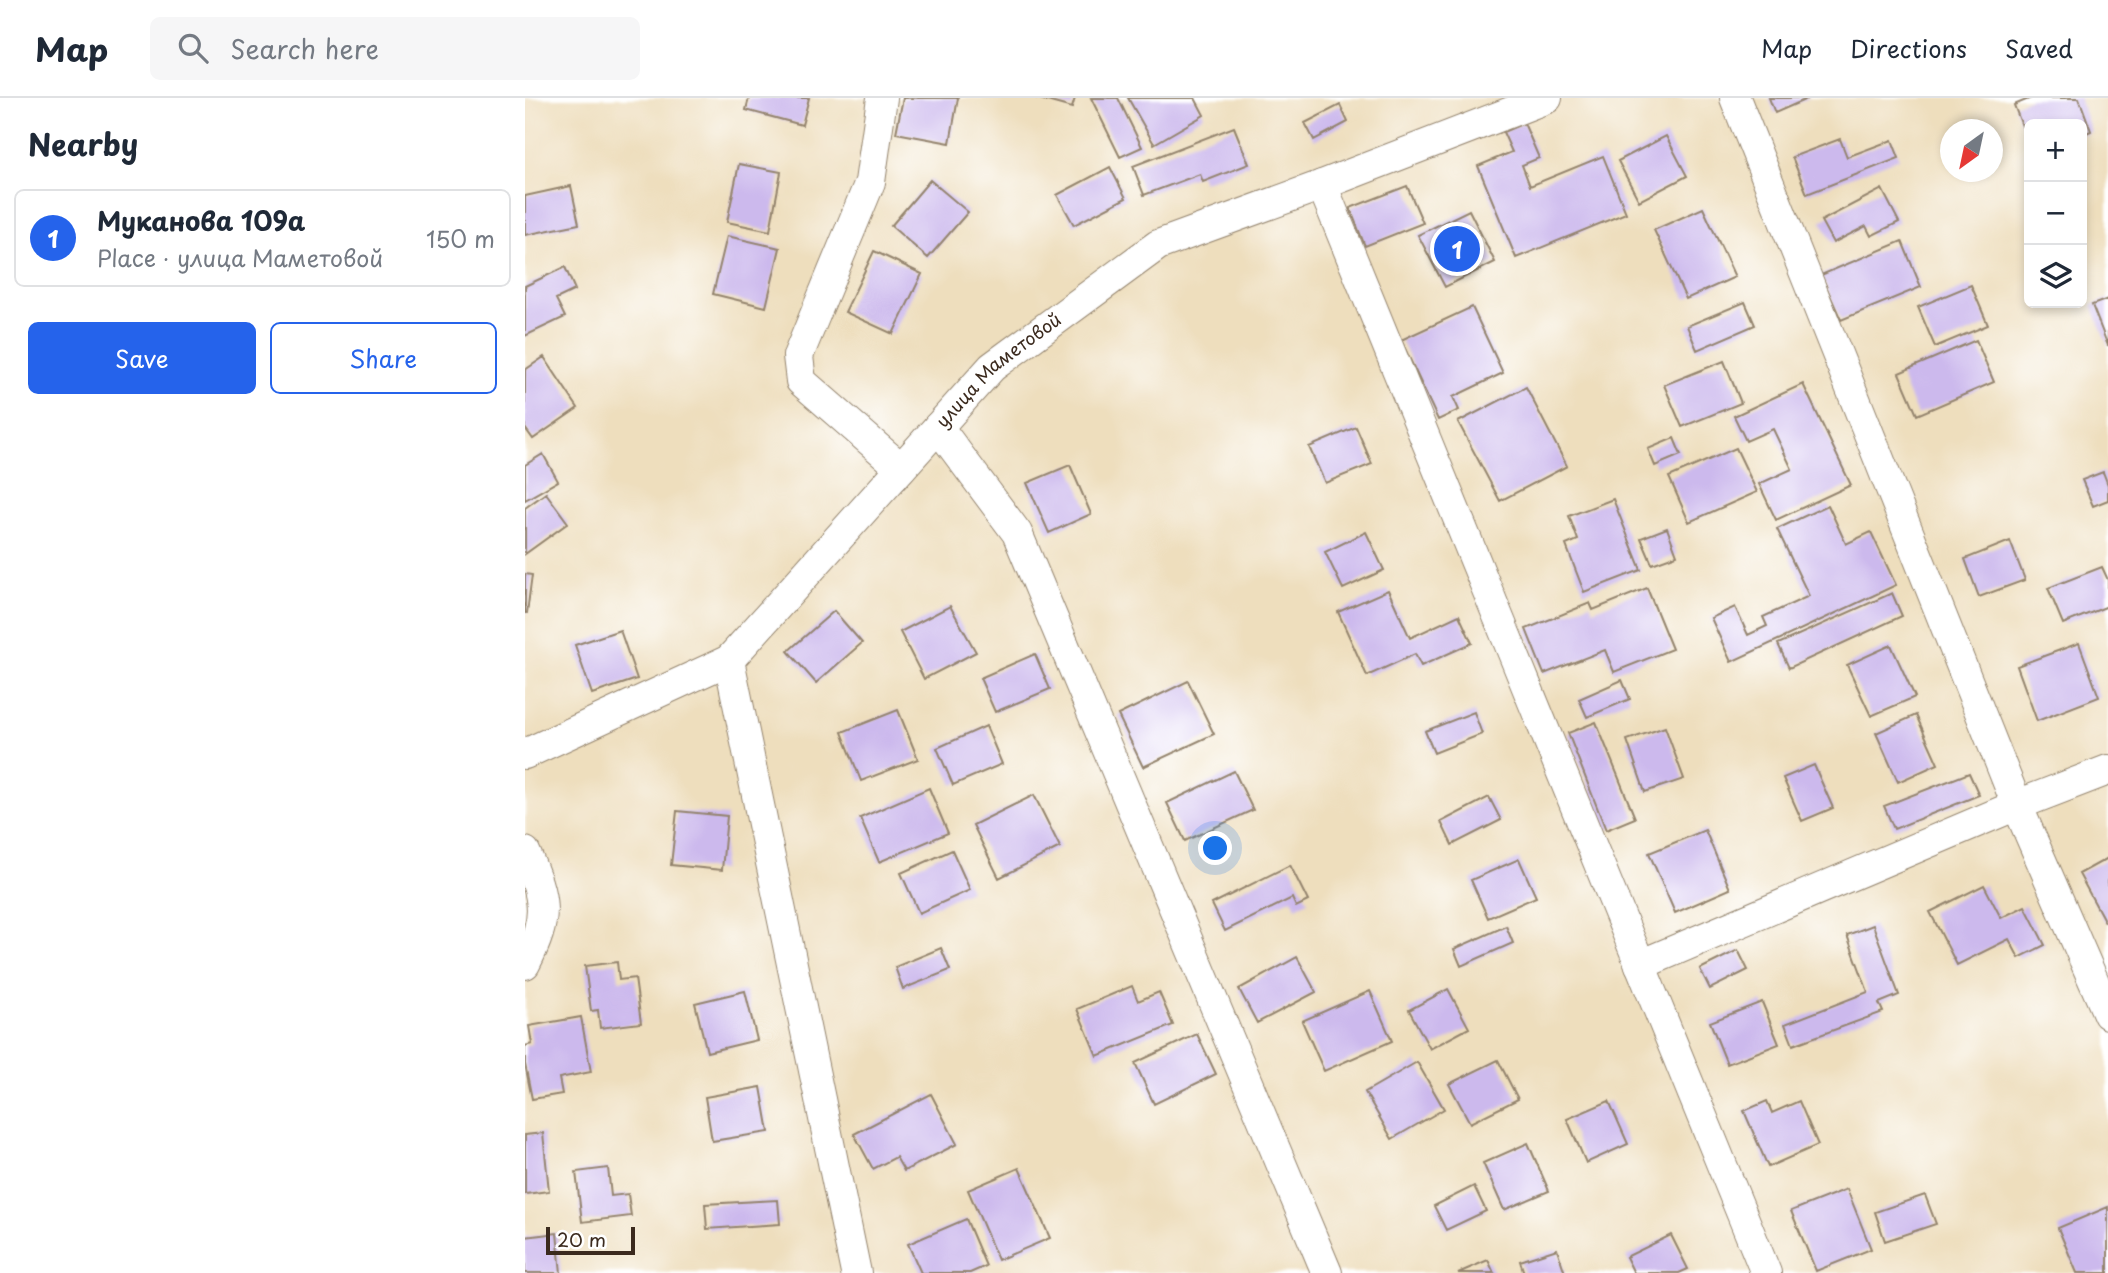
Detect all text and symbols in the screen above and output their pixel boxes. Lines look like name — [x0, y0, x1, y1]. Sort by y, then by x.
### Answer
search box — [150, 17, 640, 80]
text: Map — [35, 23, 108, 73]
icon: search — [174, 29, 212, 67]
text: Search here — [230, 29, 379, 68]
text: Map — [1761, 30, 1812, 66]
text: Directions — [1850, 30, 1967, 66]
text: Saved — [2005, 30, 2073, 66]
north arrow — [1940, 119, 2003, 182]
map controls — [2024, 119, 2087, 308]
button: + — [2024, 119, 2087, 182]
text: Nearby — [28, 121, 138, 166]
button: − — [2024, 182, 2087, 245]
text: Муканова 109а — [97, 201, 305, 240]
text: 1 — [48, 221, 59, 256]
text: 150 m — [426, 221, 495, 256]
pin: 1 — [1434, 223, 1480, 275]
text: Place · улица Маметовой — [97, 240, 383, 275]
button: layers — [2024, 245, 2087, 308]
street label: улица Маметовой — [929, 306, 1066, 433]
button: Save — [28, 322, 256, 394]
button: Share — [270, 322, 497, 394]
your location — [1198, 831, 1232, 865]
scale bar — [546, 1224, 635, 1256]
text: 20 m — [557, 1225, 606, 1253]

